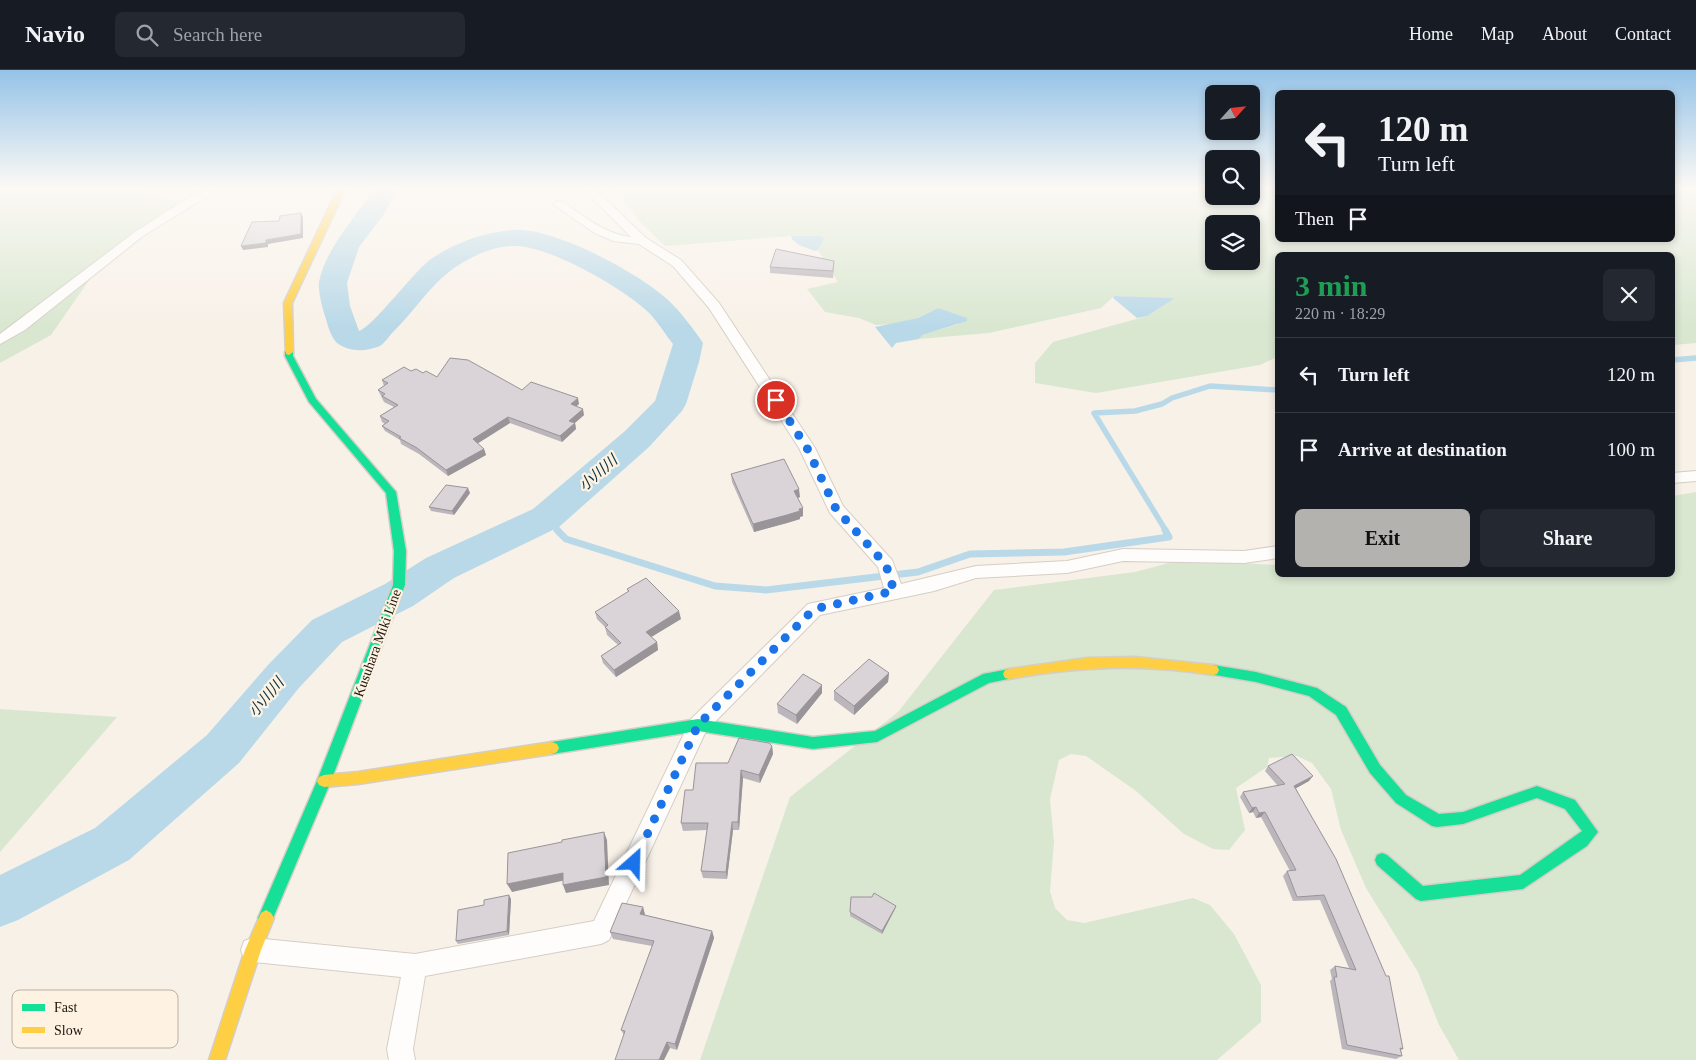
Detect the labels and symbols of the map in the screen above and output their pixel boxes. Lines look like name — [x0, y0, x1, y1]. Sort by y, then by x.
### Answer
north arrow — [1205, 85, 1260, 140]
pin — [755, 379, 797, 421]
water label: 小川川 — [576, 451, 622, 494]
street label: Kusuhara Miki Line — [351, 587, 404, 699]
water label: 小川川 — [245, 673, 288, 719]
position arrow — [607, 836, 659, 888]
legend — [12, 990, 178, 1048]
text: Fast — [54, 1000, 77, 1015]
text: Slow — [54, 1023, 84, 1038]

